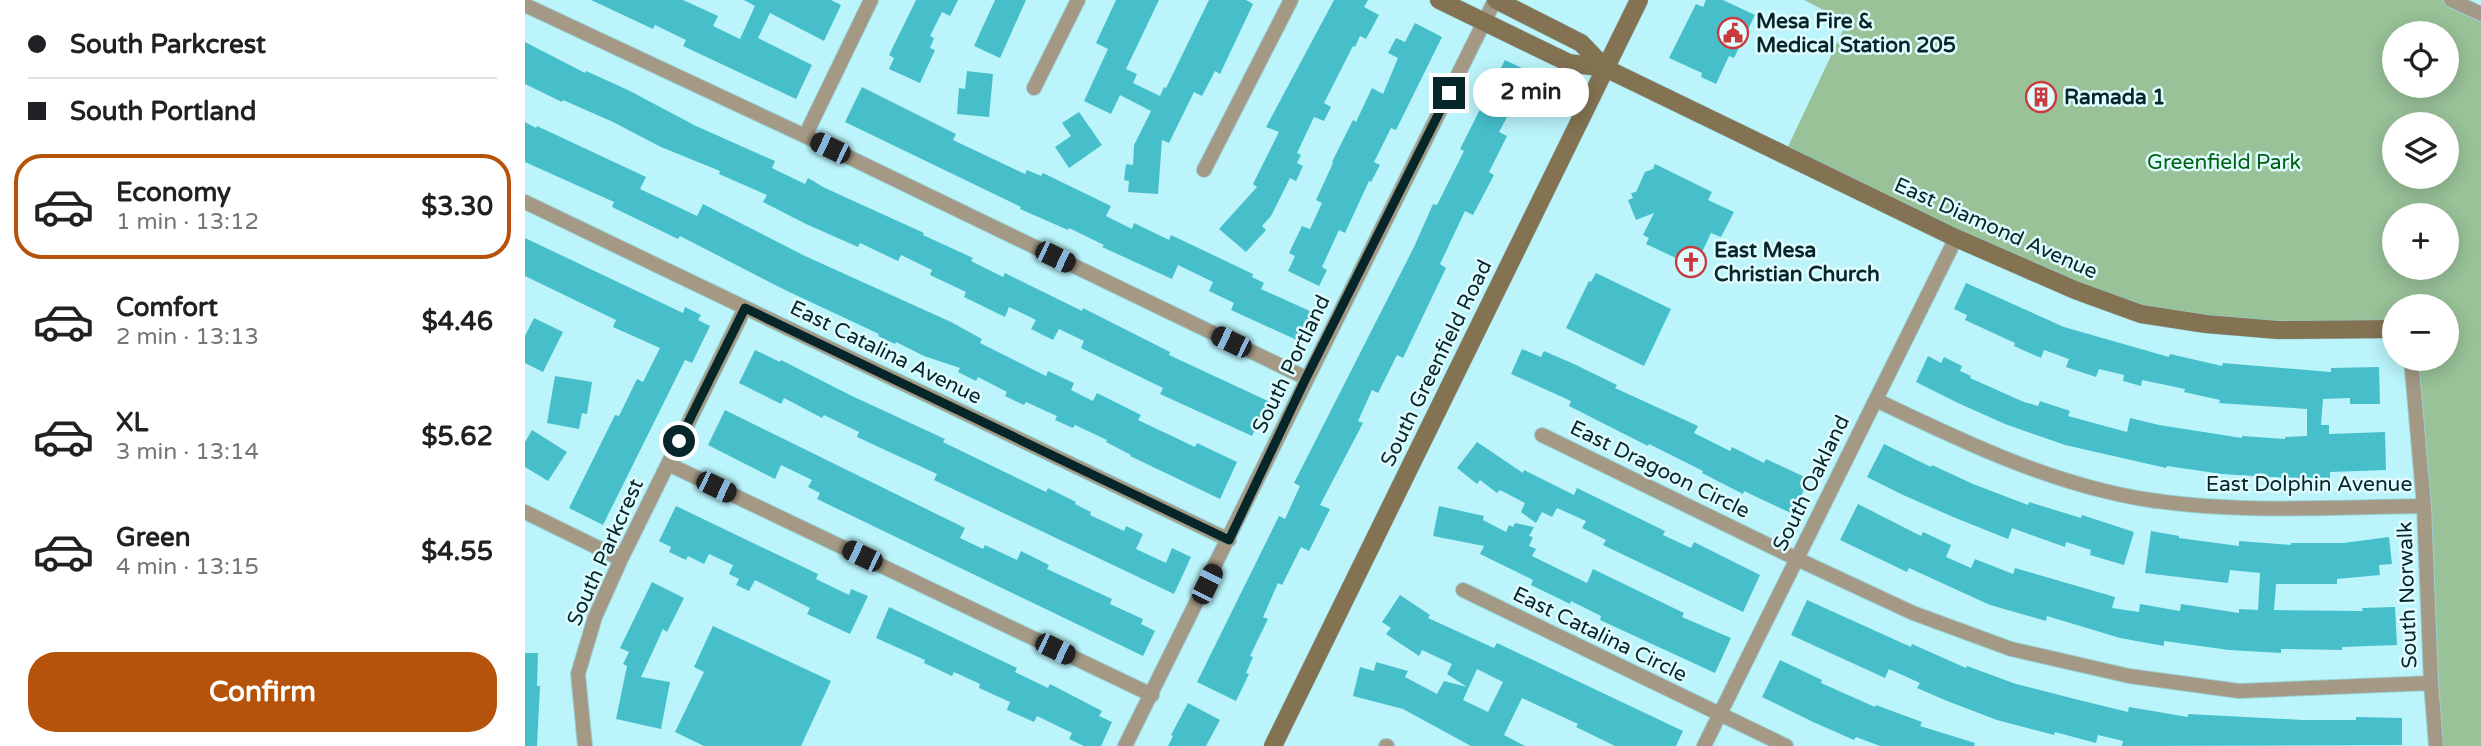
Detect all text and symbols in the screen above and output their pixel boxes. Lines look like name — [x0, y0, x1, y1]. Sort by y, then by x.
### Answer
place label: Mesa Fire & Medical Station 205 — [1756, 9, 1956, 58]
public building icon: Mesa Fire & Medical Station 205 — [1716, 16, 1750, 50]
map controls — [2382, 21, 2459, 371]
button: locate — [2382, 21, 2459, 98]
text: South Parkcrest — [70, 29, 266, 60]
callout: 2 min — [1473, 68, 1589, 118]
route end — [1433, 77, 1465, 109]
text: 2 min — [1500, 78, 1562, 106]
building icon: Ramada 1 — [2024, 80, 2058, 114]
place label: Ramada 1 — [2064, 85, 2166, 110]
text: South Portland — [70, 96, 256, 127]
button: layers — [2382, 112, 2459, 189]
car — [807, 129, 854, 167]
park label: Greenfield Park — [2147, 150, 2301, 175]
street label: East Diamond Avenue — [1890, 172, 2101, 285]
icon: car — [32, 175, 95, 238]
text: Economy — [116, 177, 231, 208]
text: $3.30 — [421, 191, 493, 222]
button: + — [2382, 203, 2459, 280]
text: 1 min · 13:12 — [116, 208, 259, 236]
car — [1032, 238, 1079, 276]
place label: East Mesa Christian Church — [1714, 238, 1880, 287]
church icon: East Mesa Christian Church — [1674, 245, 1708, 279]
street label: South Greenfield Road — [1376, 256, 1497, 471]
icon: car — [32, 290, 95, 353]
street label: South Portland — [1247, 291, 1336, 437]
text: Comfort — [116, 292, 218, 323]
button: − — [2382, 294, 2459, 371]
street label: East Catalina Avenue — [786, 295, 986, 410]
text: $4.46 — [422, 306, 493, 337]
text: 2 min · 13:13 — [116, 323, 259, 351]
car — [1208, 323, 1255, 361]
icon: car — [32, 405, 95, 468]
text: XL — [116, 407, 148, 438]
street label: South Oakland — [1768, 411, 1855, 555]
street label: East Dragoon Circle — [1566, 415, 1754, 524]
text: $5.62 — [421, 421, 493, 452]
route start — [663, 425, 695, 457]
text: 3 min · 13:14 — [116, 438, 259, 466]
car — [693, 468, 740, 506]
street label: East Dolphin Avenue — [2206, 472, 2412, 497]
street label: South Parkcrest — [562, 475, 649, 630]
icon: car — [32, 520, 95, 583]
street label: South Norwalk — [2392, 521, 2423, 669]
text: Green — [116, 522, 191, 553]
text: $4.55 — [421, 536, 493, 567]
car — [839, 537, 886, 575]
text: 4 min · 13:15 — [116, 553, 259, 581]
car — [1189, 561, 1226, 607]
street label: East Catalina Circle — [1509, 581, 1691, 688]
car — [1032, 630, 1079, 668]
button: Confirm — [28, 652, 497, 732]

